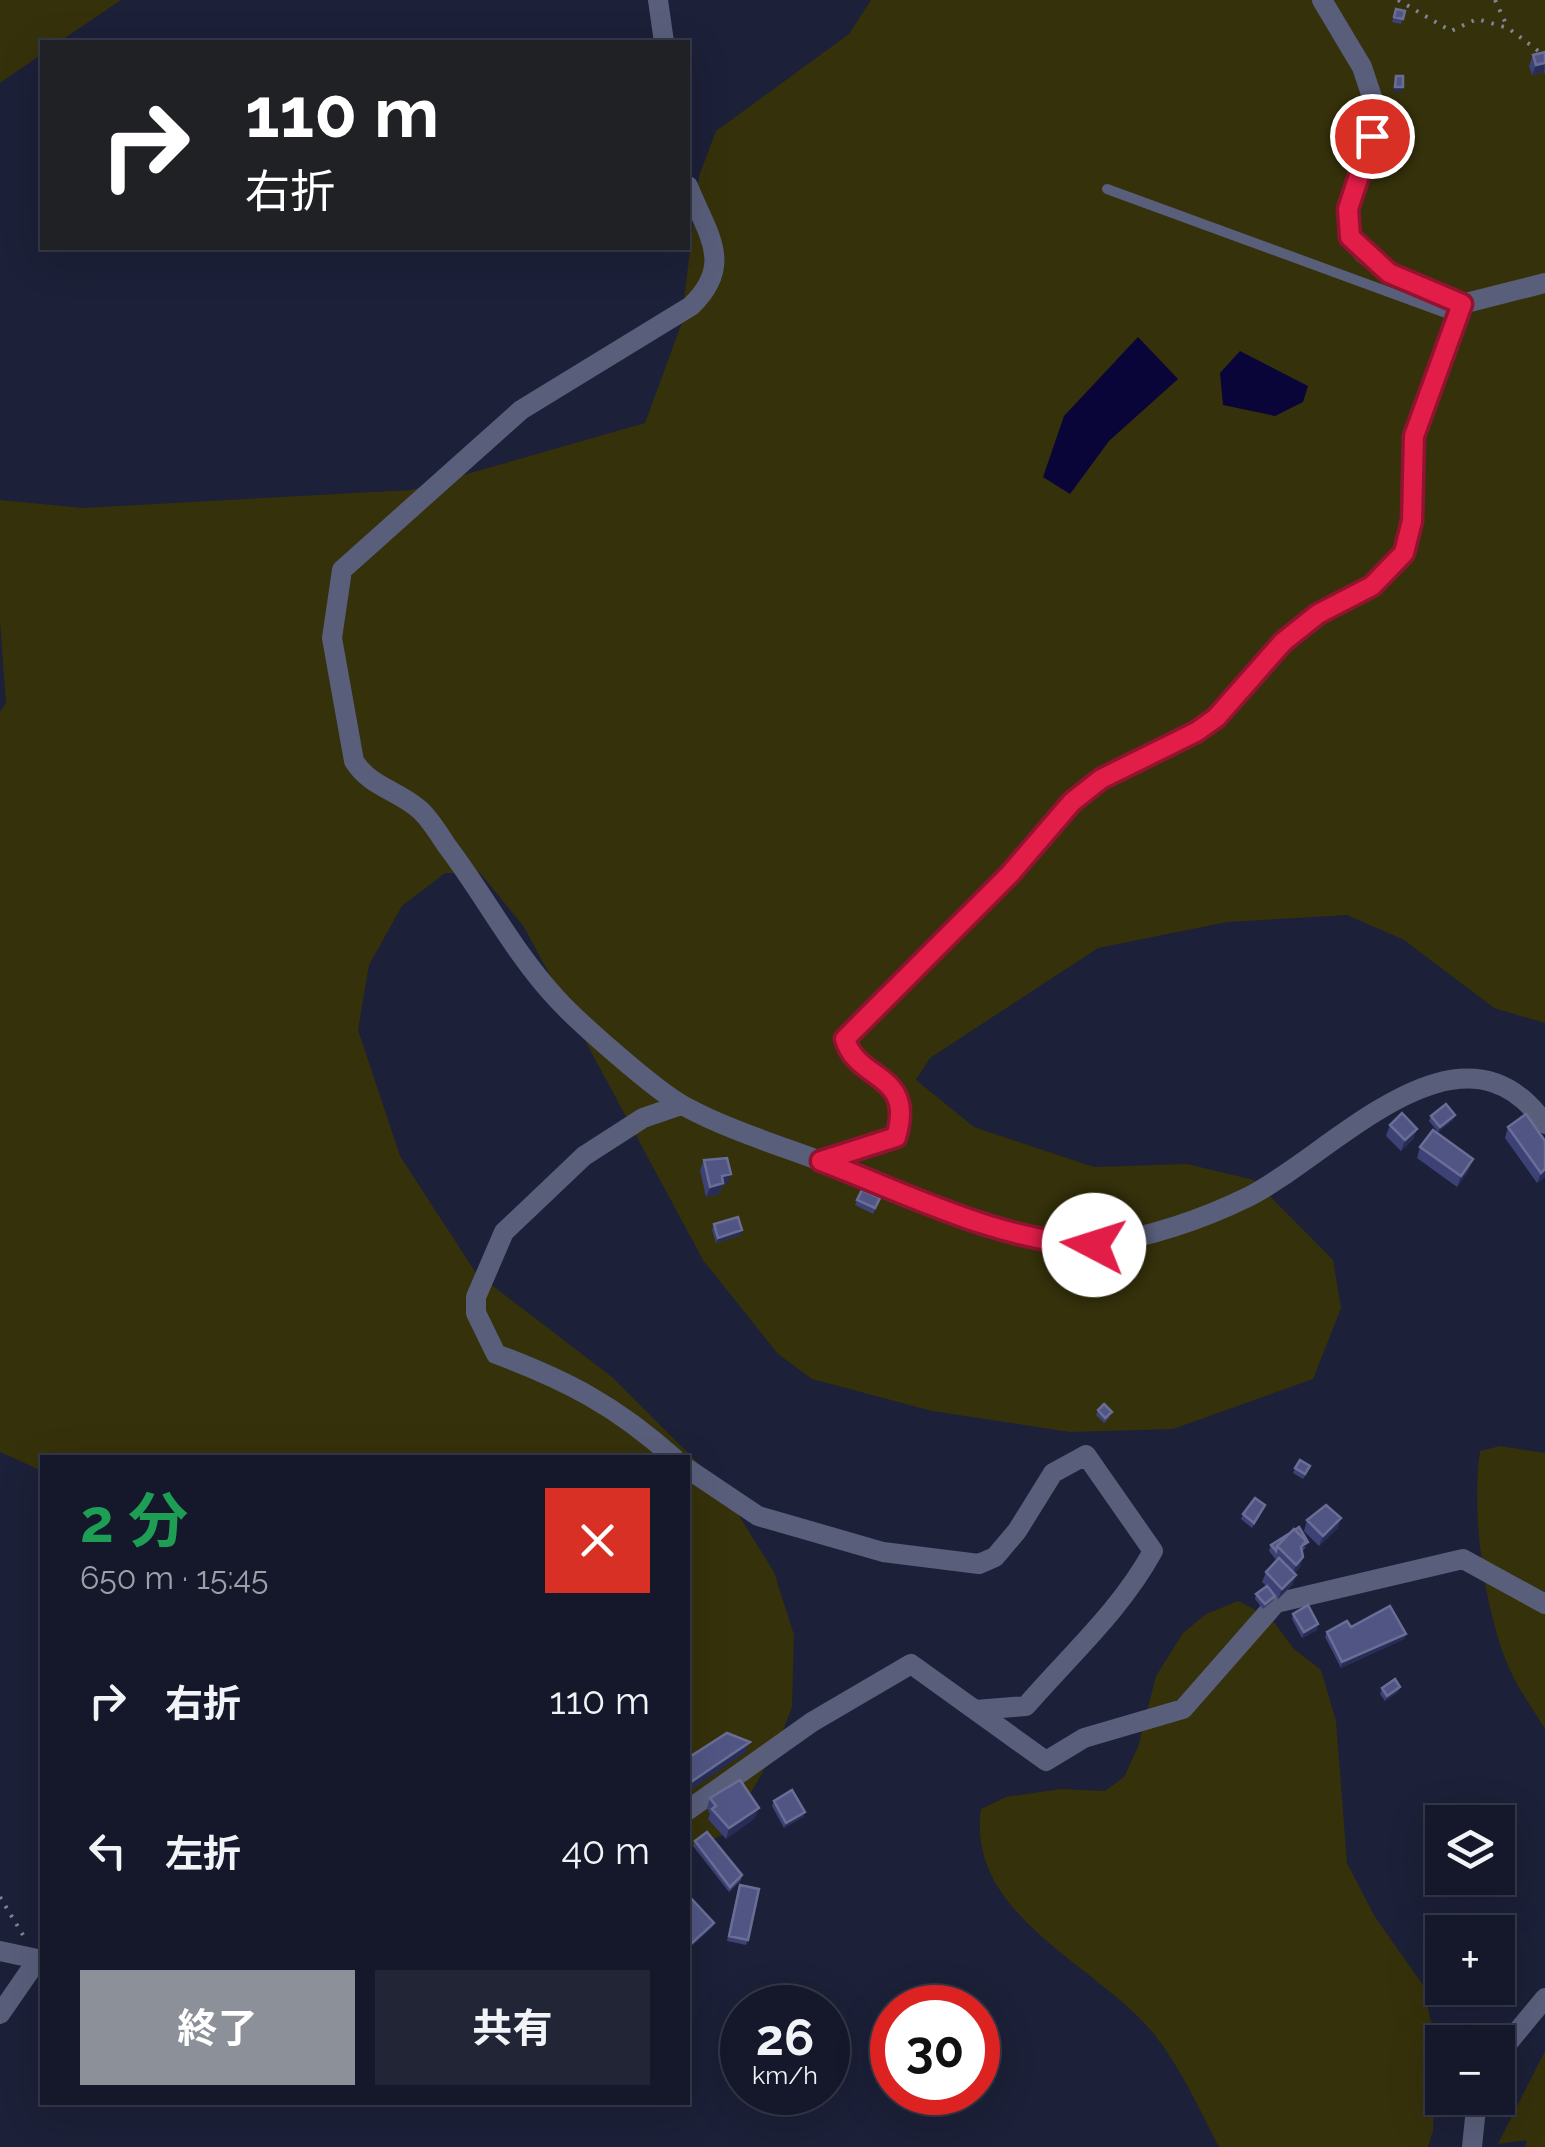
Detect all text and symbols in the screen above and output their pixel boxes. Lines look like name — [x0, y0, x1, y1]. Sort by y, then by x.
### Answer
text: 110 m — [245, 71, 439, 153]
icon: right — [80, 80, 210, 210]
pin — [1330, 94, 1415, 179]
icon: arrive — [1345, 109, 1400, 164]
text: 右折 — [245, 165, 335, 218]
position arrow — [1042, 1193, 1146, 1297]
text: 2 分 — [80, 1486, 188, 1556]
button: close — [545, 1488, 650, 1593]
text: 650 m · 15:45 — [80, 1559, 268, 1596]
icon: right — [80, 1673, 135, 1728]
text: 110 m — [550, 1678, 650, 1723]
text: 右折 — [165, 1681, 241, 1726]
map controls — [1425, 1805, 1515, 2115]
button: layers — [1425, 1805, 1515, 1895]
icon: left — [80, 1823, 135, 1878]
text: 40 m — [561, 1828, 650, 1873]
text: 左折 — [165, 1831, 241, 1876]
button: + — [1425, 1915, 1515, 2005]
button: 終了 — [80, 1970, 355, 2085]
button: 共有 — [375, 1970, 650, 2085]
speed limit sign: 30 — [870, 1985, 1000, 2115]
text: 26 — [756, 2008, 814, 2067]
button: − — [1425, 2025, 1515, 2115]
text: km/h — [752, 2060, 818, 2090]

